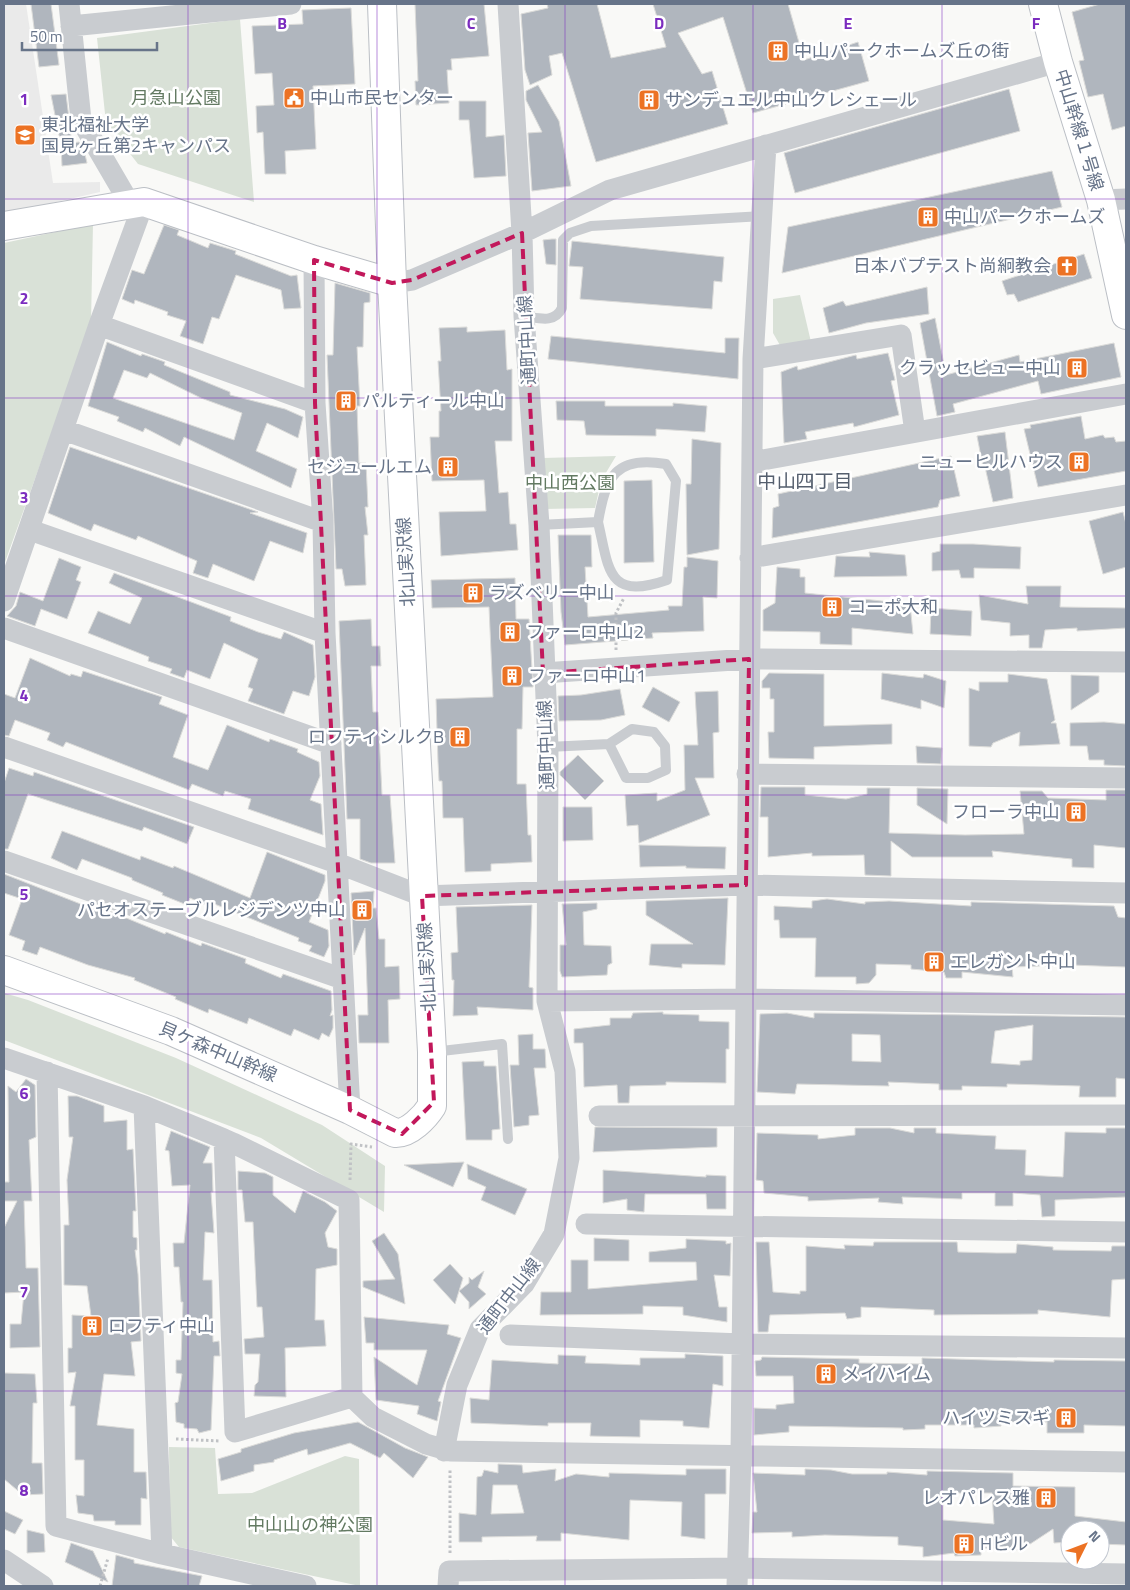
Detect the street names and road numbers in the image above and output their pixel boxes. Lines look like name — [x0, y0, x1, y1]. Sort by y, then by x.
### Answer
street label: 中山幹線１号線 — [1048, 66, 1111, 194]
street label: 通町中山線 — [511, 294, 542, 386]
street label: 北山実沢線 — [390, 516, 421, 608]
street label: 通町中山線 — [530, 700, 561, 790]
street label: 北山実沢線 — [411, 921, 442, 1013]
street label: 貝ケ森中山幹線 — [155, 1014, 281, 1089]
street label: 通町中山線 — [470, 1252, 547, 1339]

